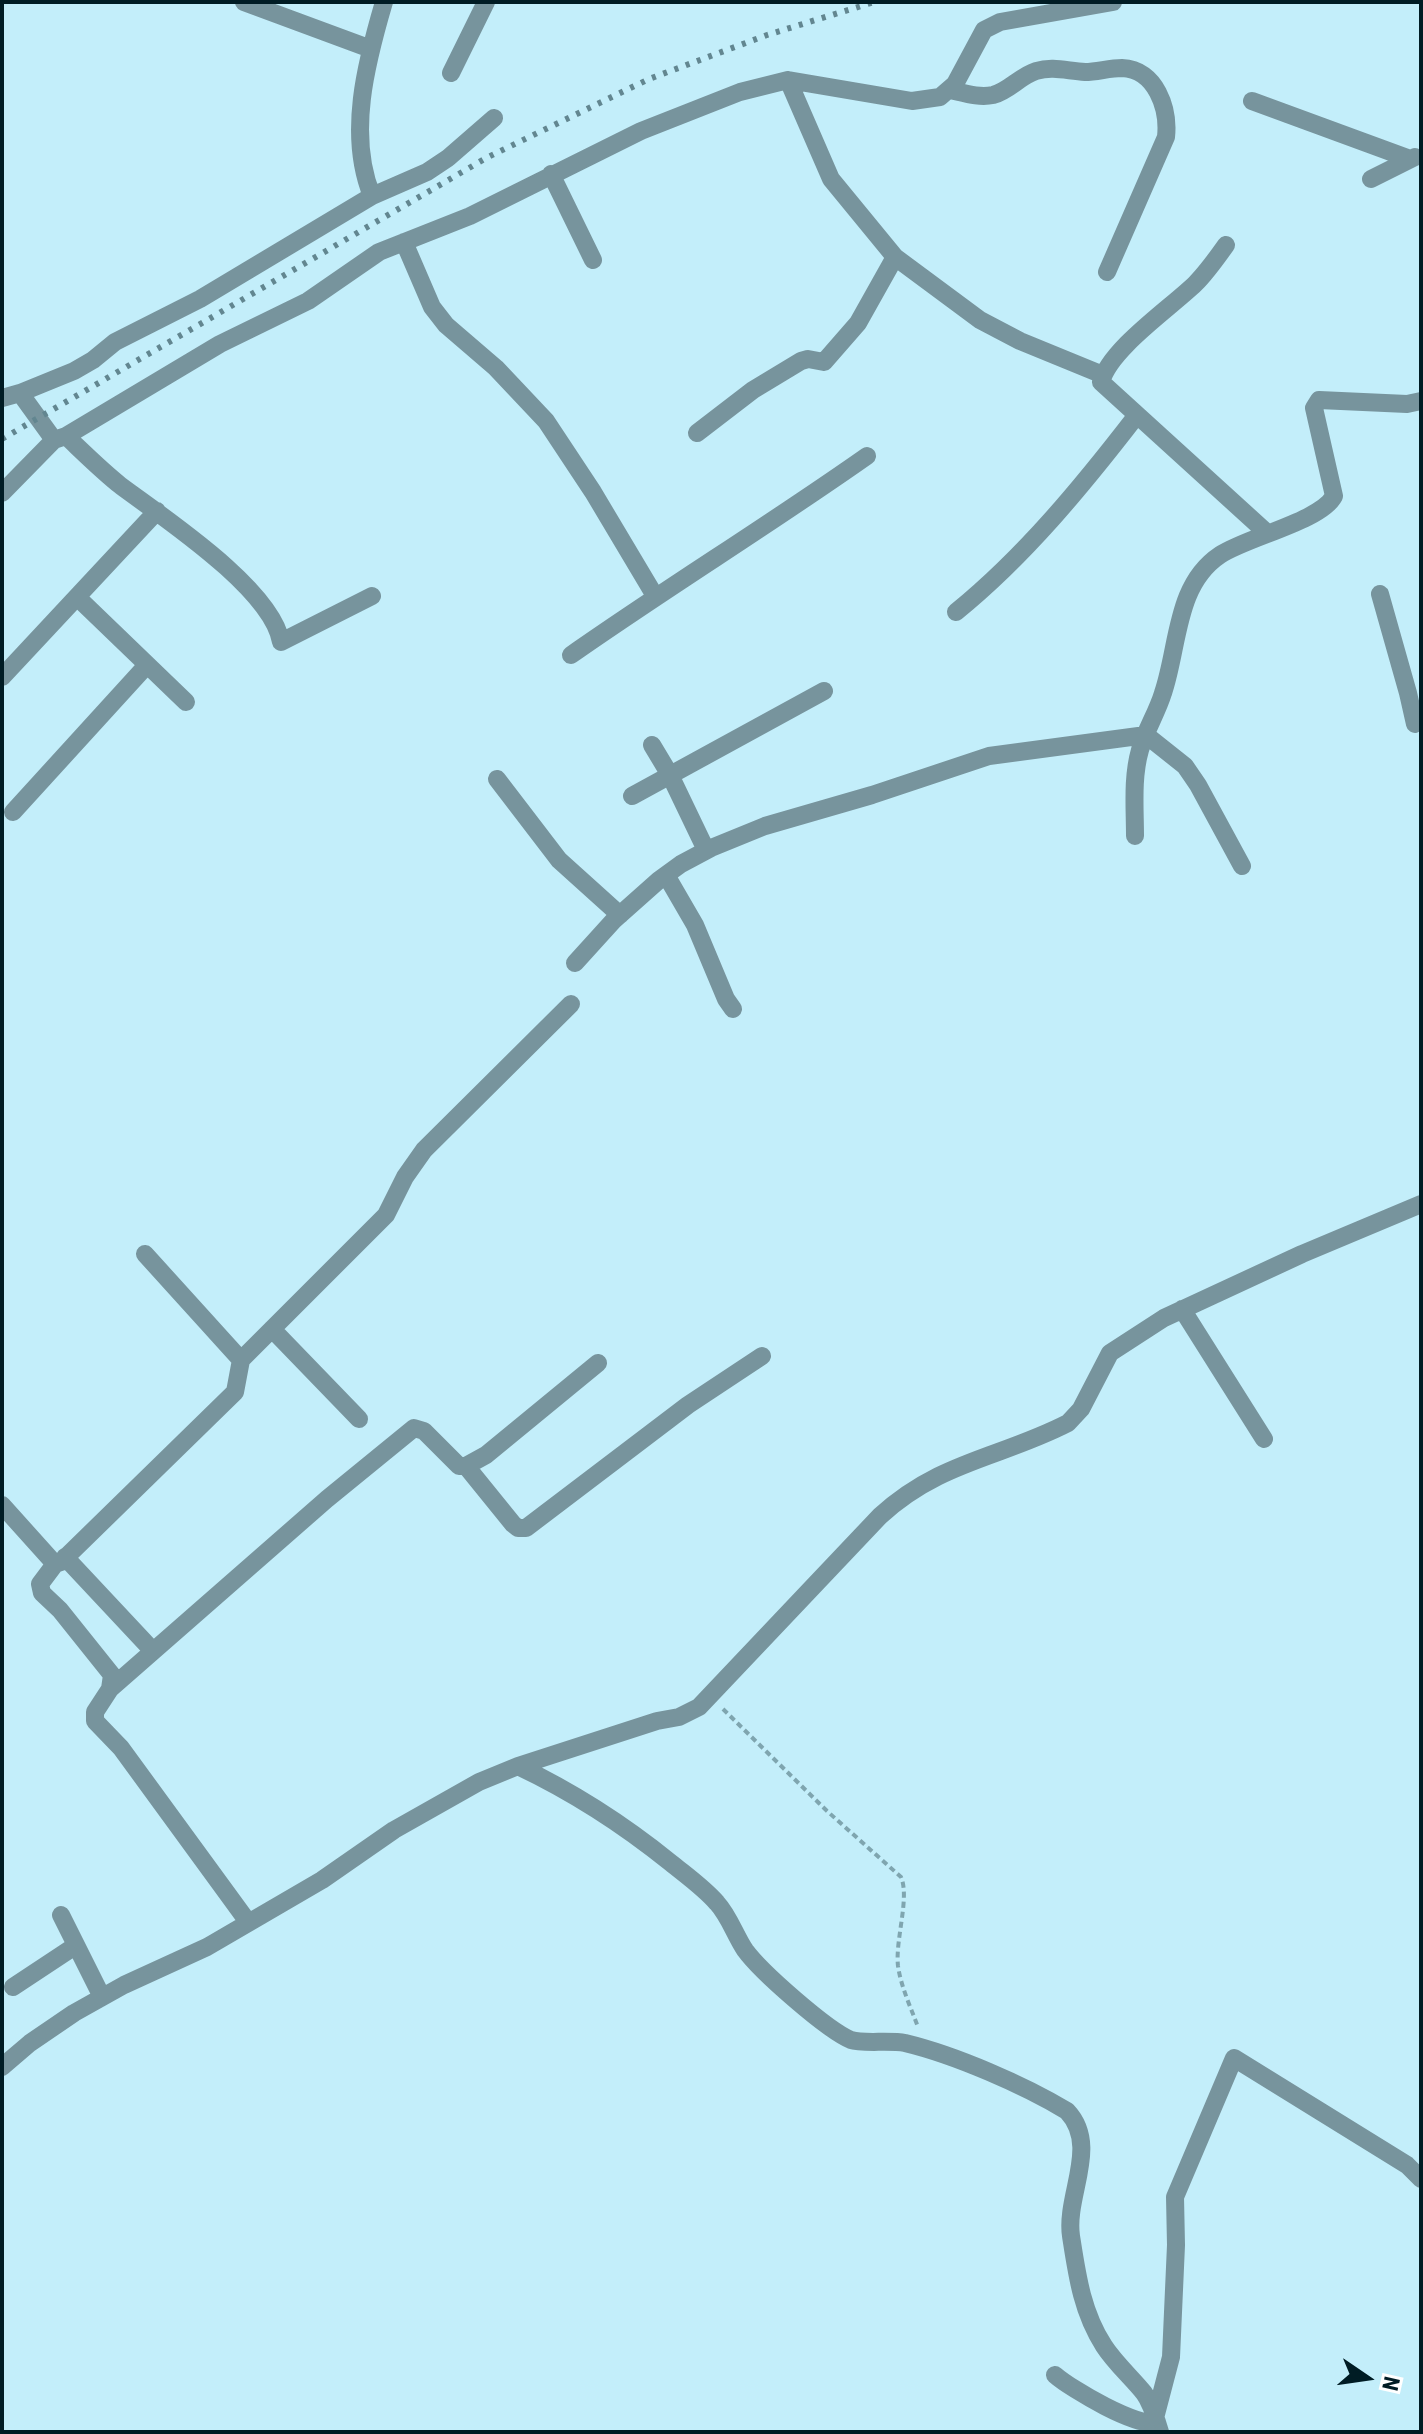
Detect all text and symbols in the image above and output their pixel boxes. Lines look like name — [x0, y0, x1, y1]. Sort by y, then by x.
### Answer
north arrow — [1327, 2338, 1407, 2418]
text: N — [1377, 2374, 1405, 2393]

